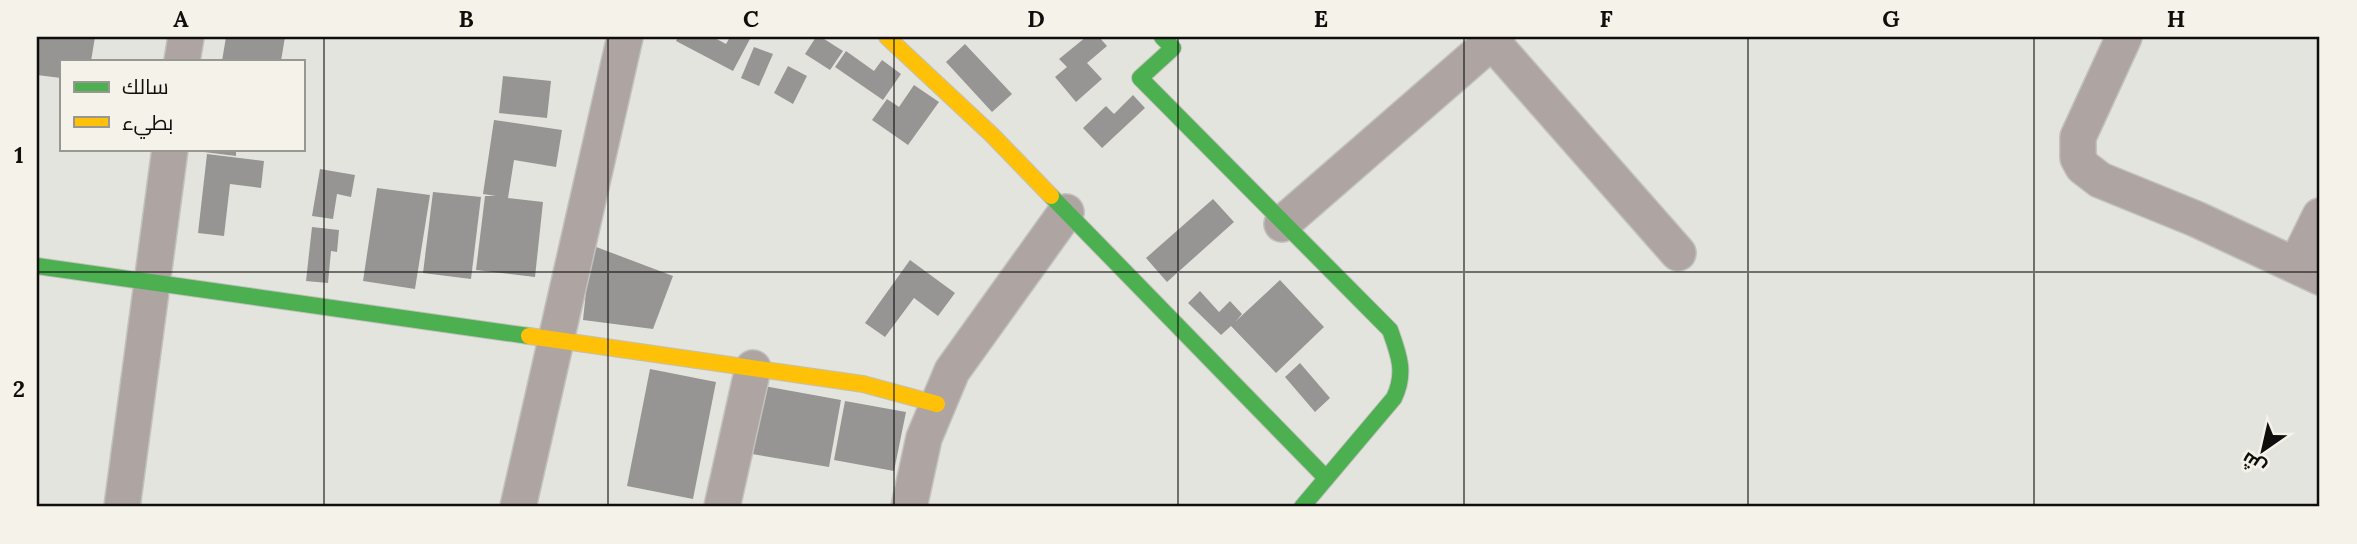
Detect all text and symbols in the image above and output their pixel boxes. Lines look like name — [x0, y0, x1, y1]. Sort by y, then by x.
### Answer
text: A — [173, 4, 189, 33]
text: B — [458, 4, 474, 33]
text: C — [743, 4, 759, 33]
text: D — [1027, 4, 1045, 33]
text: E — [1314, 4, 1328, 33]
text: F — [1599, 4, 1613, 33]
text: G — [1882, 4, 1900, 33]
text: H — [2167, 4, 2185, 33]
legend — [60, 60, 304, 150]
text: سالك — [122, 73, 169, 100]
text: بطيء — [122, 109, 173, 139]
text: 1 — [14, 140, 24, 169]
text: 2 — [13, 374, 25, 403]
north arrow — [2228, 414, 2298, 484]
text: ش — [2237, 447, 2270, 481]

